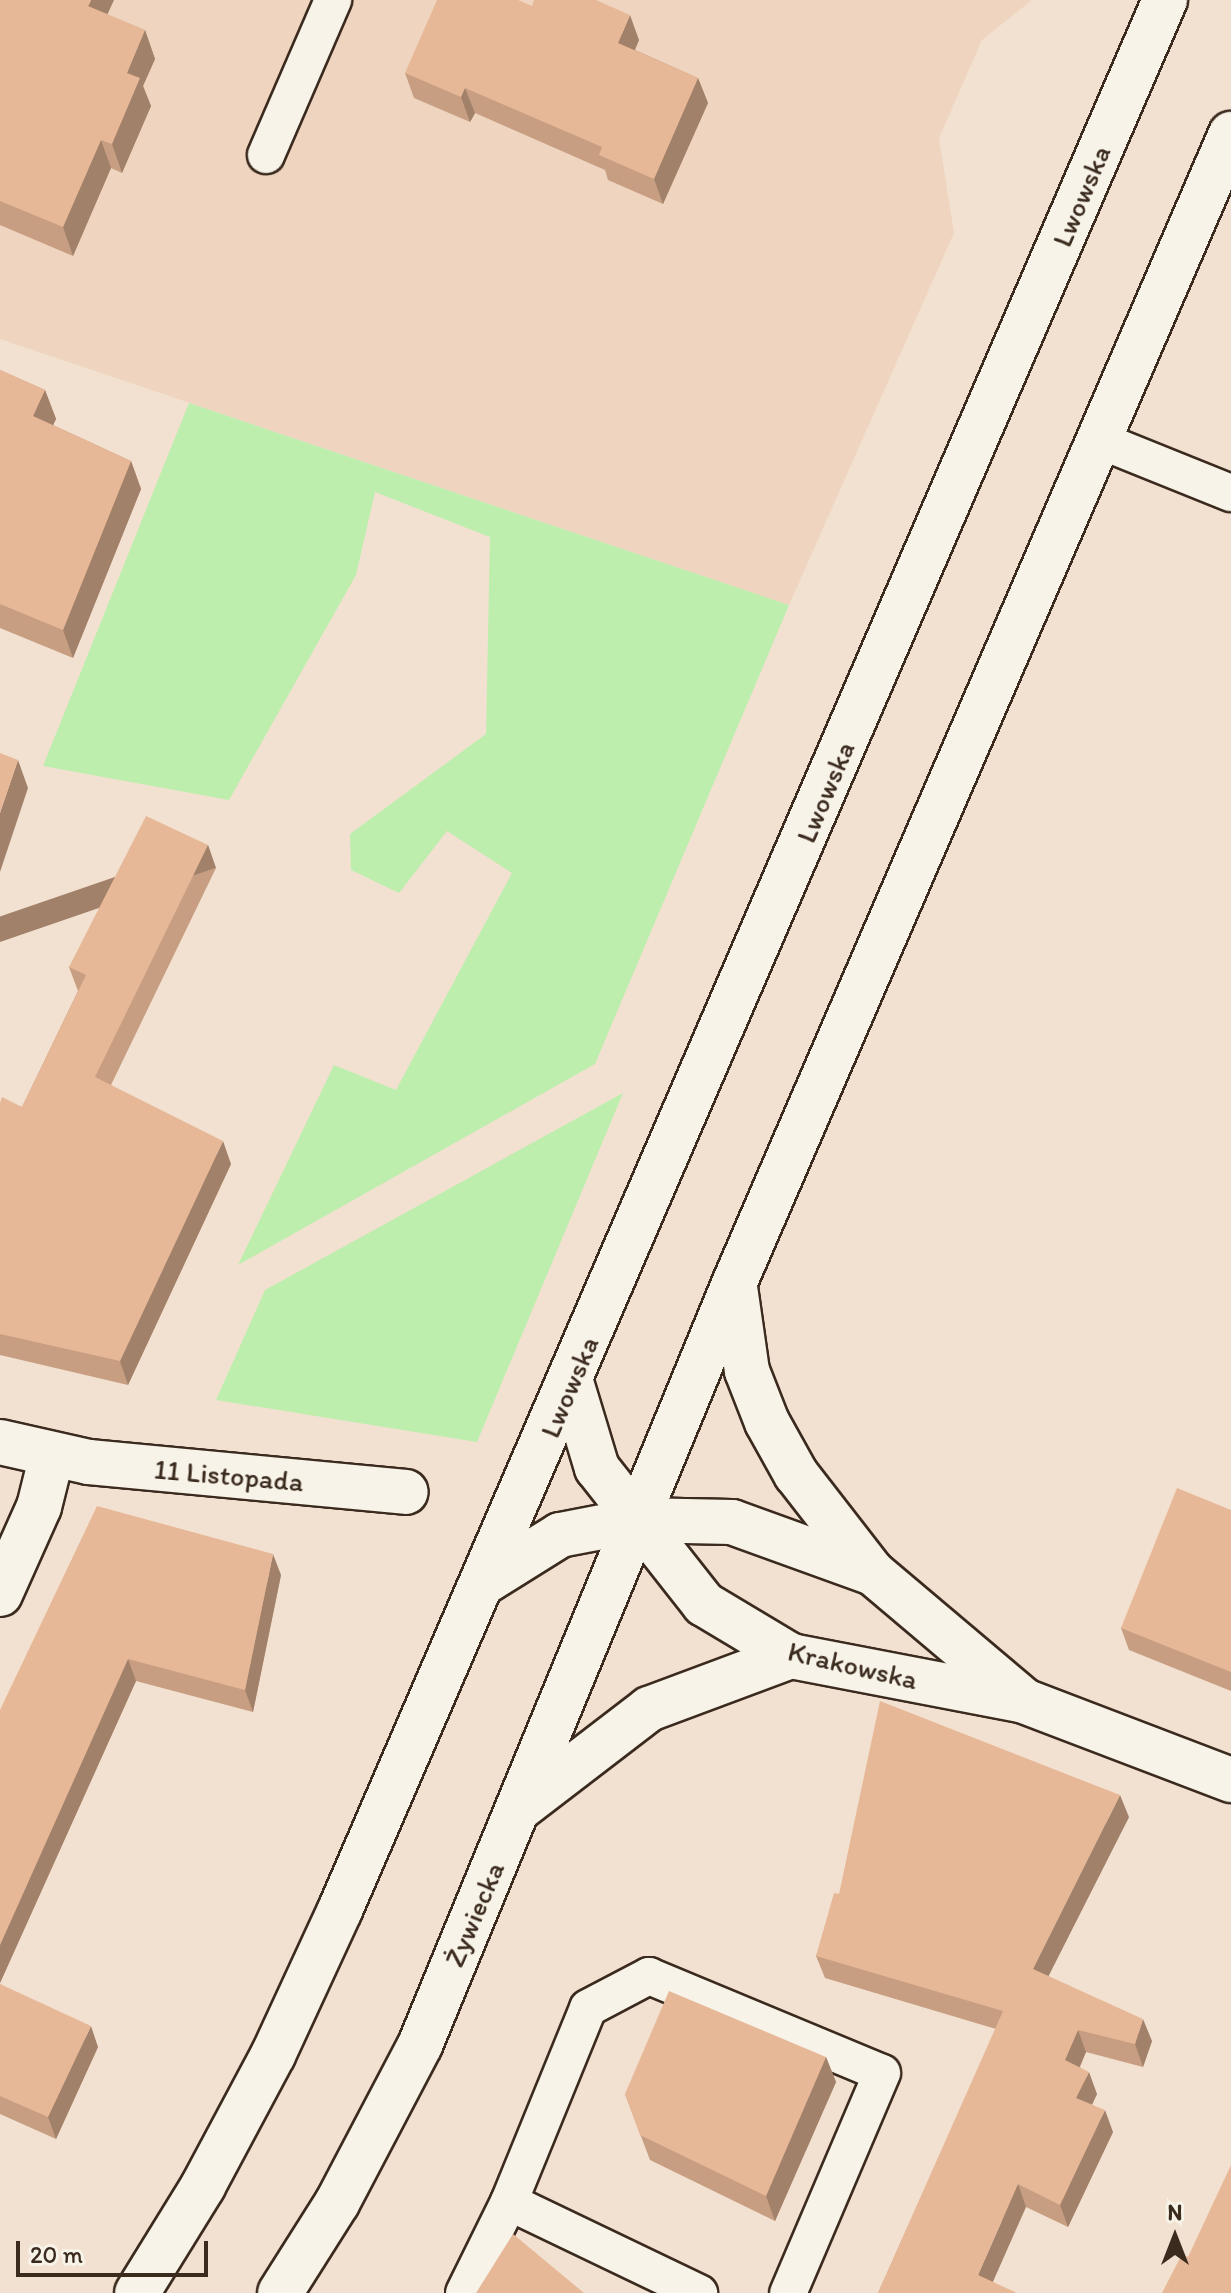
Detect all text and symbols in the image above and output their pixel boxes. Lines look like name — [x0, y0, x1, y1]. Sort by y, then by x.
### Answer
street label: Lwowska — [1045, 140, 1117, 252]
street label: Lwowska — [789, 736, 861, 848]
street label: Lwowska — [533, 1331, 605, 1443]
street label: 11 Listopada — [153, 1452, 305, 1498]
street label: Krakowska — [785, 1634, 921, 1696]
street label: Żywiecka — [437, 1856, 511, 1972]
north arrow — [1135, 2197, 1215, 2277]
text: N — [1168, 2199, 1182, 2226]
scale bar — [20, 2225, 212, 2275]
text: 20 m — [30, 2240, 83, 2269]

